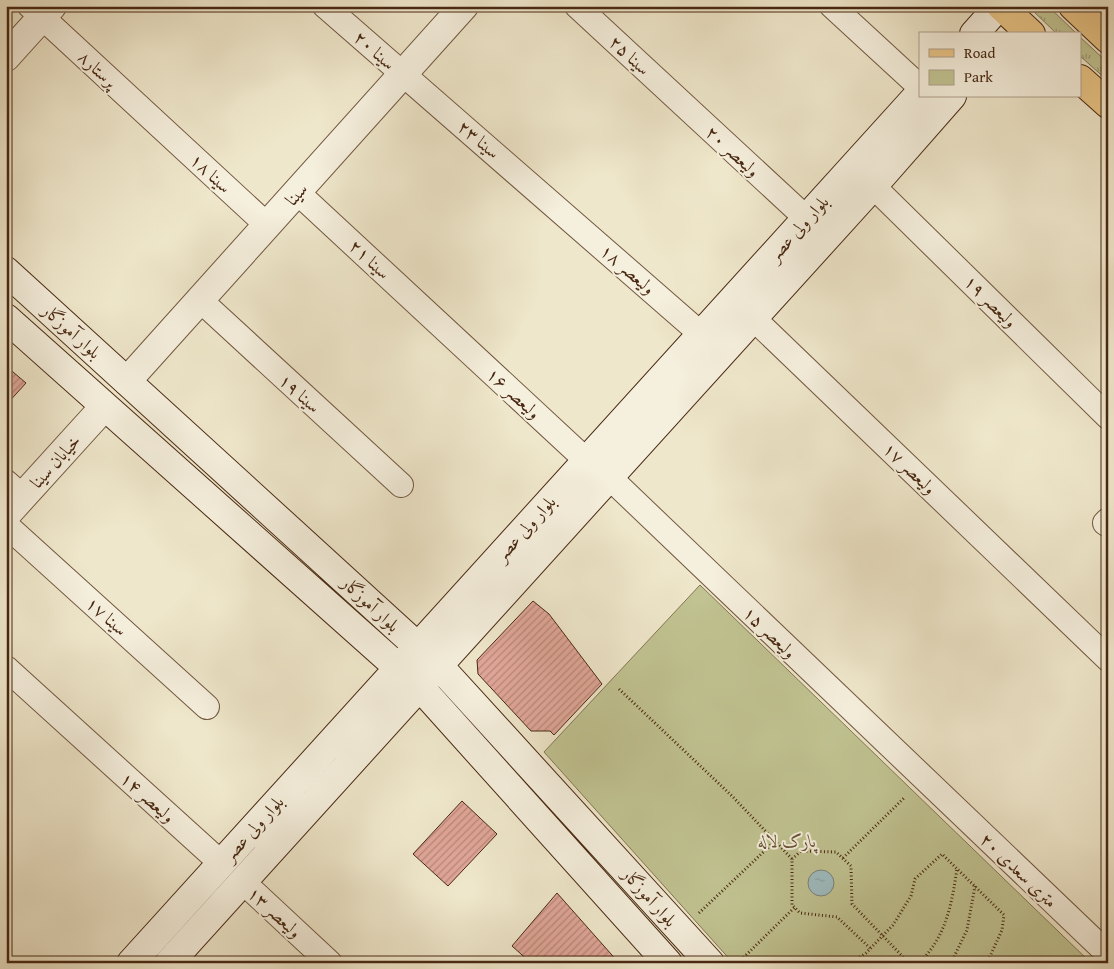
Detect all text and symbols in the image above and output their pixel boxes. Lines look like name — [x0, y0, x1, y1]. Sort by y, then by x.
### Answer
street label: سینا ۲۰ — [348, 24, 402, 76]
street label: سینا ۲۵ — [603, 29, 657, 81]
legend — [919, 32, 1082, 98]
text: Road — [964, 42, 995, 63]
street label: پرستار۸ — [72, 44, 125, 95]
text: Park — [964, 66, 993, 87]
street label: سینا ۲۳ — [452, 113, 506, 165]
street label: ولیعصر ۲۰ — [700, 119, 766, 183]
street label: سینا ۱۸ — [184, 147, 238, 199]
street label: سینا — [278, 176, 314, 212]
street label: بلوار ولی عصر — [760, 189, 835, 268]
street label: سینا ۲۱ — [343, 233, 397, 285]
street label: ولیعصر ۱۸ — [594, 237, 662, 301]
street label: ولیعصر ۱۹ — [958, 268, 1024, 334]
street label: بلوار آموزگار — [35, 296, 108, 365]
street label: ولیعصر ۱۶ — [481, 361, 547, 425]
street label: سینا ۱۹ — [273, 367, 327, 419]
street label: خیابان سینا — [23, 428, 87, 494]
street label: ولیعصر ۱۷ — [877, 436, 943, 500]
street label: بلوار ولی عصر — [487, 489, 562, 568]
street label: بلوار آموزگار — [334, 568, 406, 638]
street label: سینا ۱۷ — [80, 590, 134, 642]
street label: ولیعصر ۱۵ — [737, 600, 803, 664]
street label: ولیعصر ۱۴ — [115, 765, 181, 829]
street label: بلوار ولی عصر — [215, 789, 290, 868]
street label: ۲۰ متری سعدی — [974, 826, 1064, 914]
park label: پارک لاله — [758, 827, 818, 854]
street label: بلوار آموزگار — [615, 860, 684, 933]
street label: ولیعصر ۱۳ — [242, 880, 308, 944]

